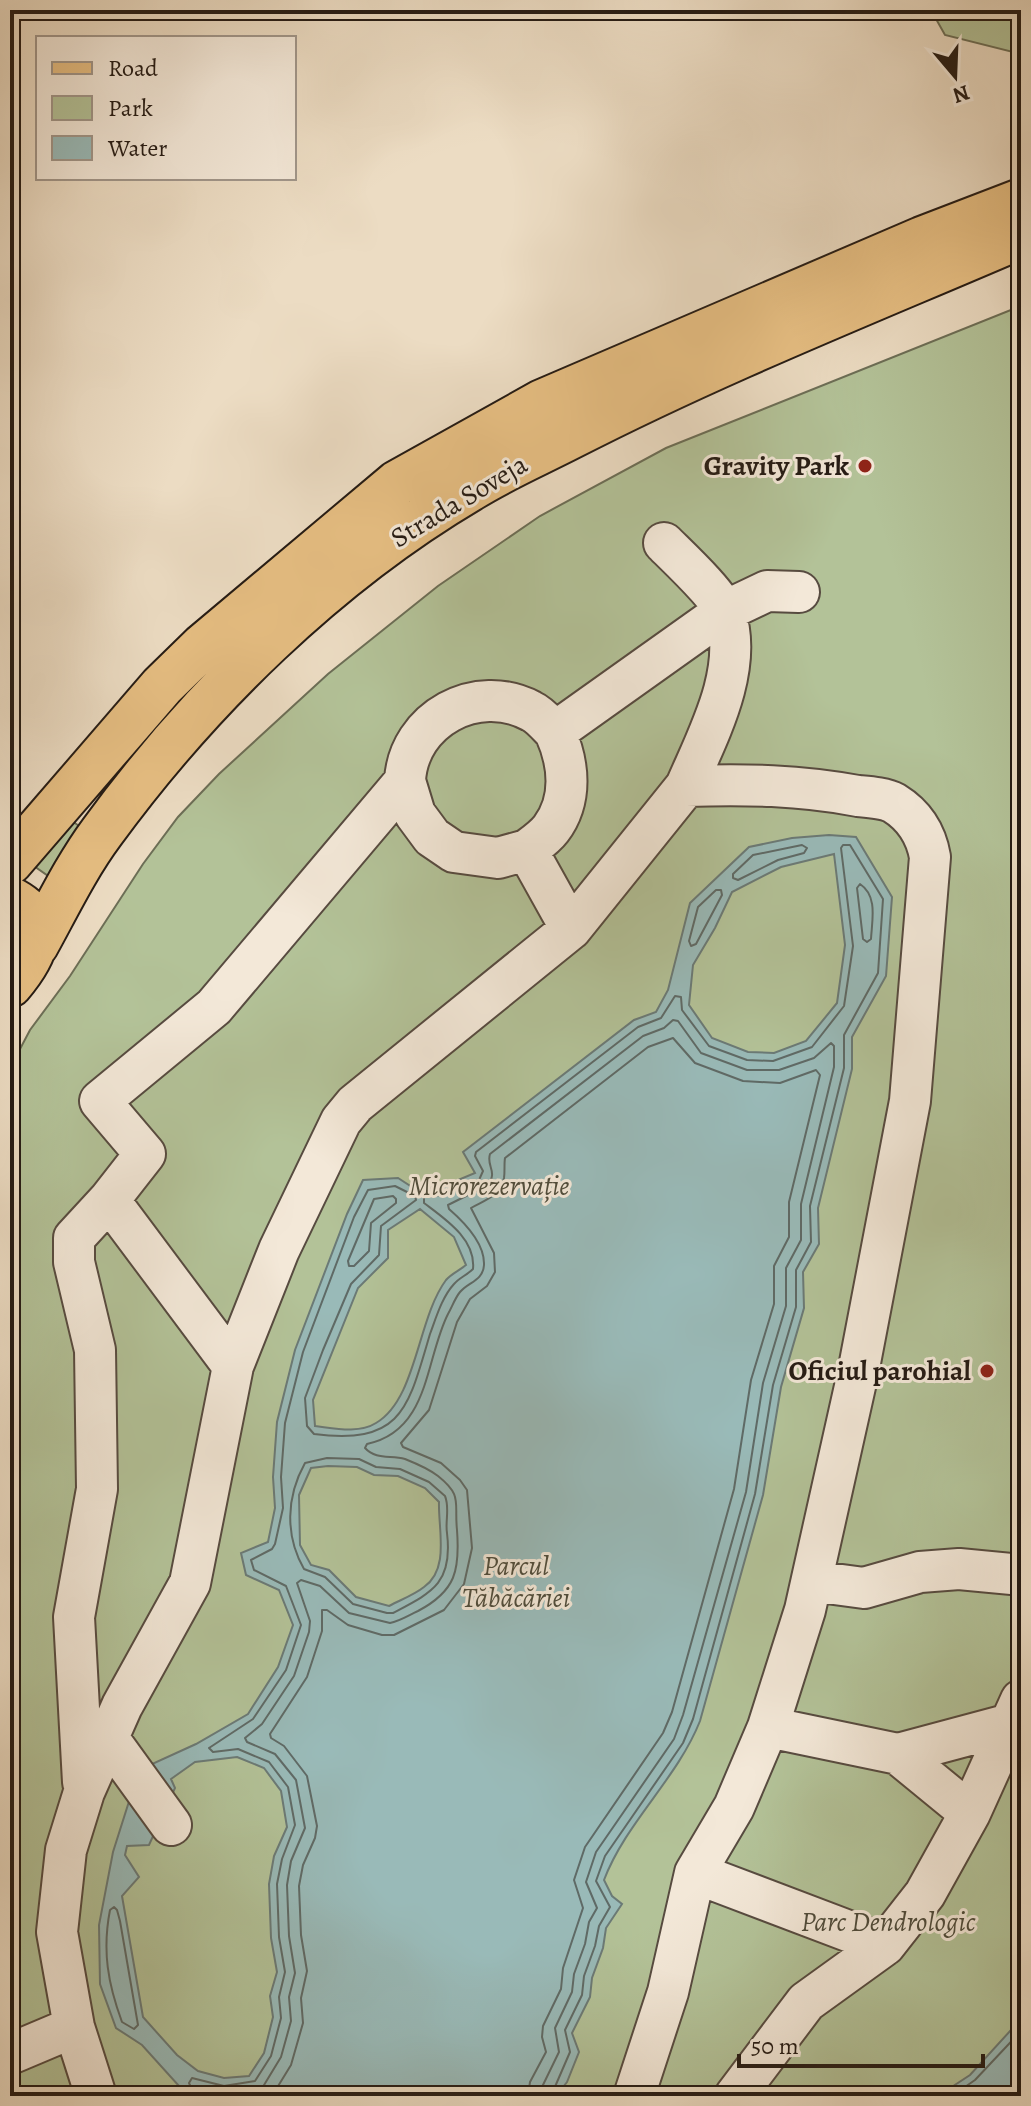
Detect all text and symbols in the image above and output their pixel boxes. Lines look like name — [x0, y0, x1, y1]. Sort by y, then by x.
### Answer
legend — [36, 36, 296, 180]
north arrow — [915, 36, 995, 116]
text: Road — [108, 52, 158, 84]
text: N — [949, 77, 974, 111]
text: Park — [108, 92, 153, 124]
text: Water — [107, 132, 168, 164]
street label: Strada Soveja — [383, 445, 535, 557]
place label: Gravity Park — [704, 447, 850, 485]
marker: Gravity Park — [856, 457, 874, 475]
park label: Microrezervație — [409, 1167, 569, 1205]
place label: Oficiul parohial — [788, 1352, 972, 1390]
marker: Oficiul parohial — [978, 1362, 996, 1380]
park label: Parcul Tăbăcăriei — [462, 1547, 570, 1617]
park label: Parc Dendrologic — [801, 1903, 976, 1941]
scale bar — [739, 2018, 983, 2068]
text: 50 m — [751, 2030, 799, 2062]

